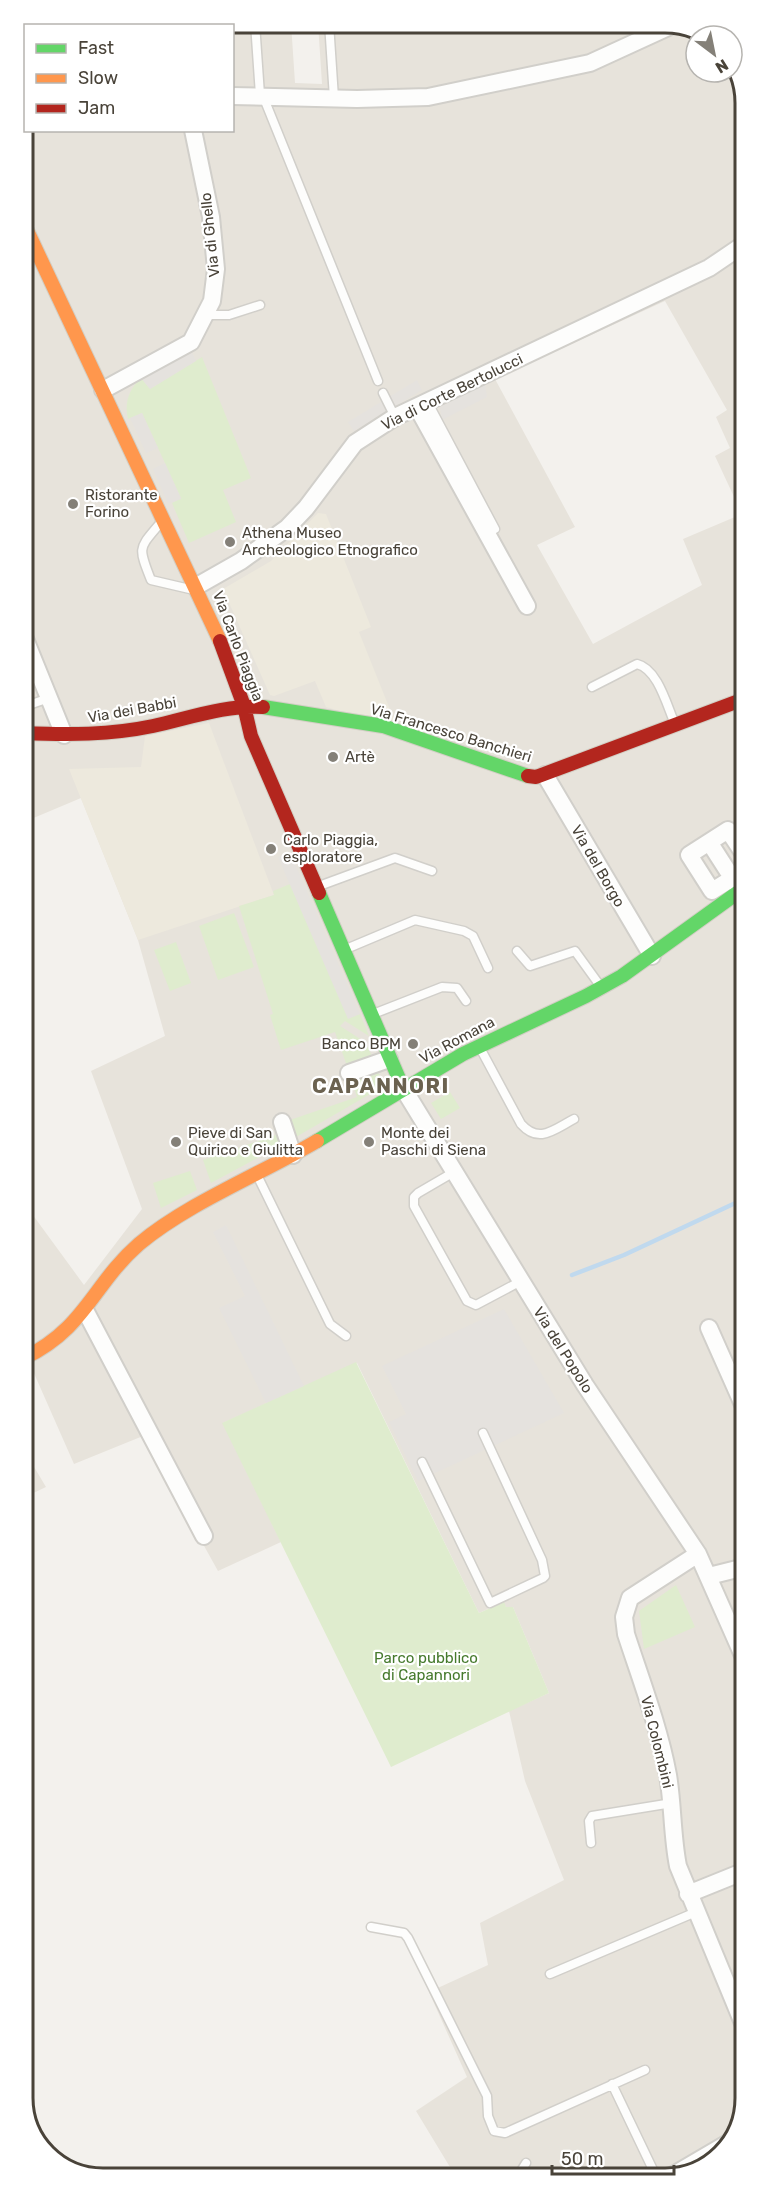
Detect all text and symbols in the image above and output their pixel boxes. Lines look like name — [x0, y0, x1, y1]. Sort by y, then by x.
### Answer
legend — [24, 24, 234, 132]
north arrow — [684, 24, 744, 84]
text: Fast — [78, 37, 114, 59]
text: N — [712, 55, 732, 77]
text: Slow — [78, 67, 118, 89]
text: Jam — [78, 97, 115, 119]
street label: Via di Ghello — [197, 192, 223, 278]
street label: Via di Corte Bertolucci — [378, 350, 526, 434]
place label: Ristorante Forino — [85, 486, 158, 521]
marker: Ristorante Forino — [66, 497, 80, 511]
place label: Athena Museo Archeologico Etnografico — [242, 524, 418, 559]
marker: Athena Museo Archeologico Etnografico — [223, 535, 237, 549]
street label: Via Carlo Piaggia — [209, 588, 267, 704]
street label: Via dei Babbi — [86, 693, 178, 727]
street label: Via Francesco Banchieri — [368, 700, 534, 766]
place label: Artè — [345, 748, 375, 766]
marker: Artè — [326, 750, 340, 764]
street label: Via del Borgo — [567, 822, 629, 910]
place label: Carlo Piaggia, esploratore — [283, 831, 378, 866]
marker: Carlo Piaggia, esploratore — [264, 842, 278, 856]
street label: Via Romana — [416, 1013, 498, 1067]
place label: Banco BPM — [321, 1035, 401, 1053]
marker: Banco BPM — [406, 1037, 420, 1051]
district label: CAPANNORI — [312, 1073, 450, 1098]
place label: Pieve di San Quirico e Giulitta — [188, 1124, 303, 1159]
place label: Monte dei Paschi di Siena — [381, 1124, 486, 1159]
marker: Pieve di San Quirico e Giulitta — [169, 1135, 183, 1149]
marker: Monte dei Paschi di Siena — [362, 1135, 376, 1149]
street label: Via del Popolo — [529, 1304, 597, 1396]
park label: Parco pubblico di Capannori — [374, 1649, 478, 1684]
street label: Via Colombini — [637, 1694, 677, 1790]
scale bar — [552, 2138, 674, 2176]
text: 50 m — [561, 2148, 604, 2170]

